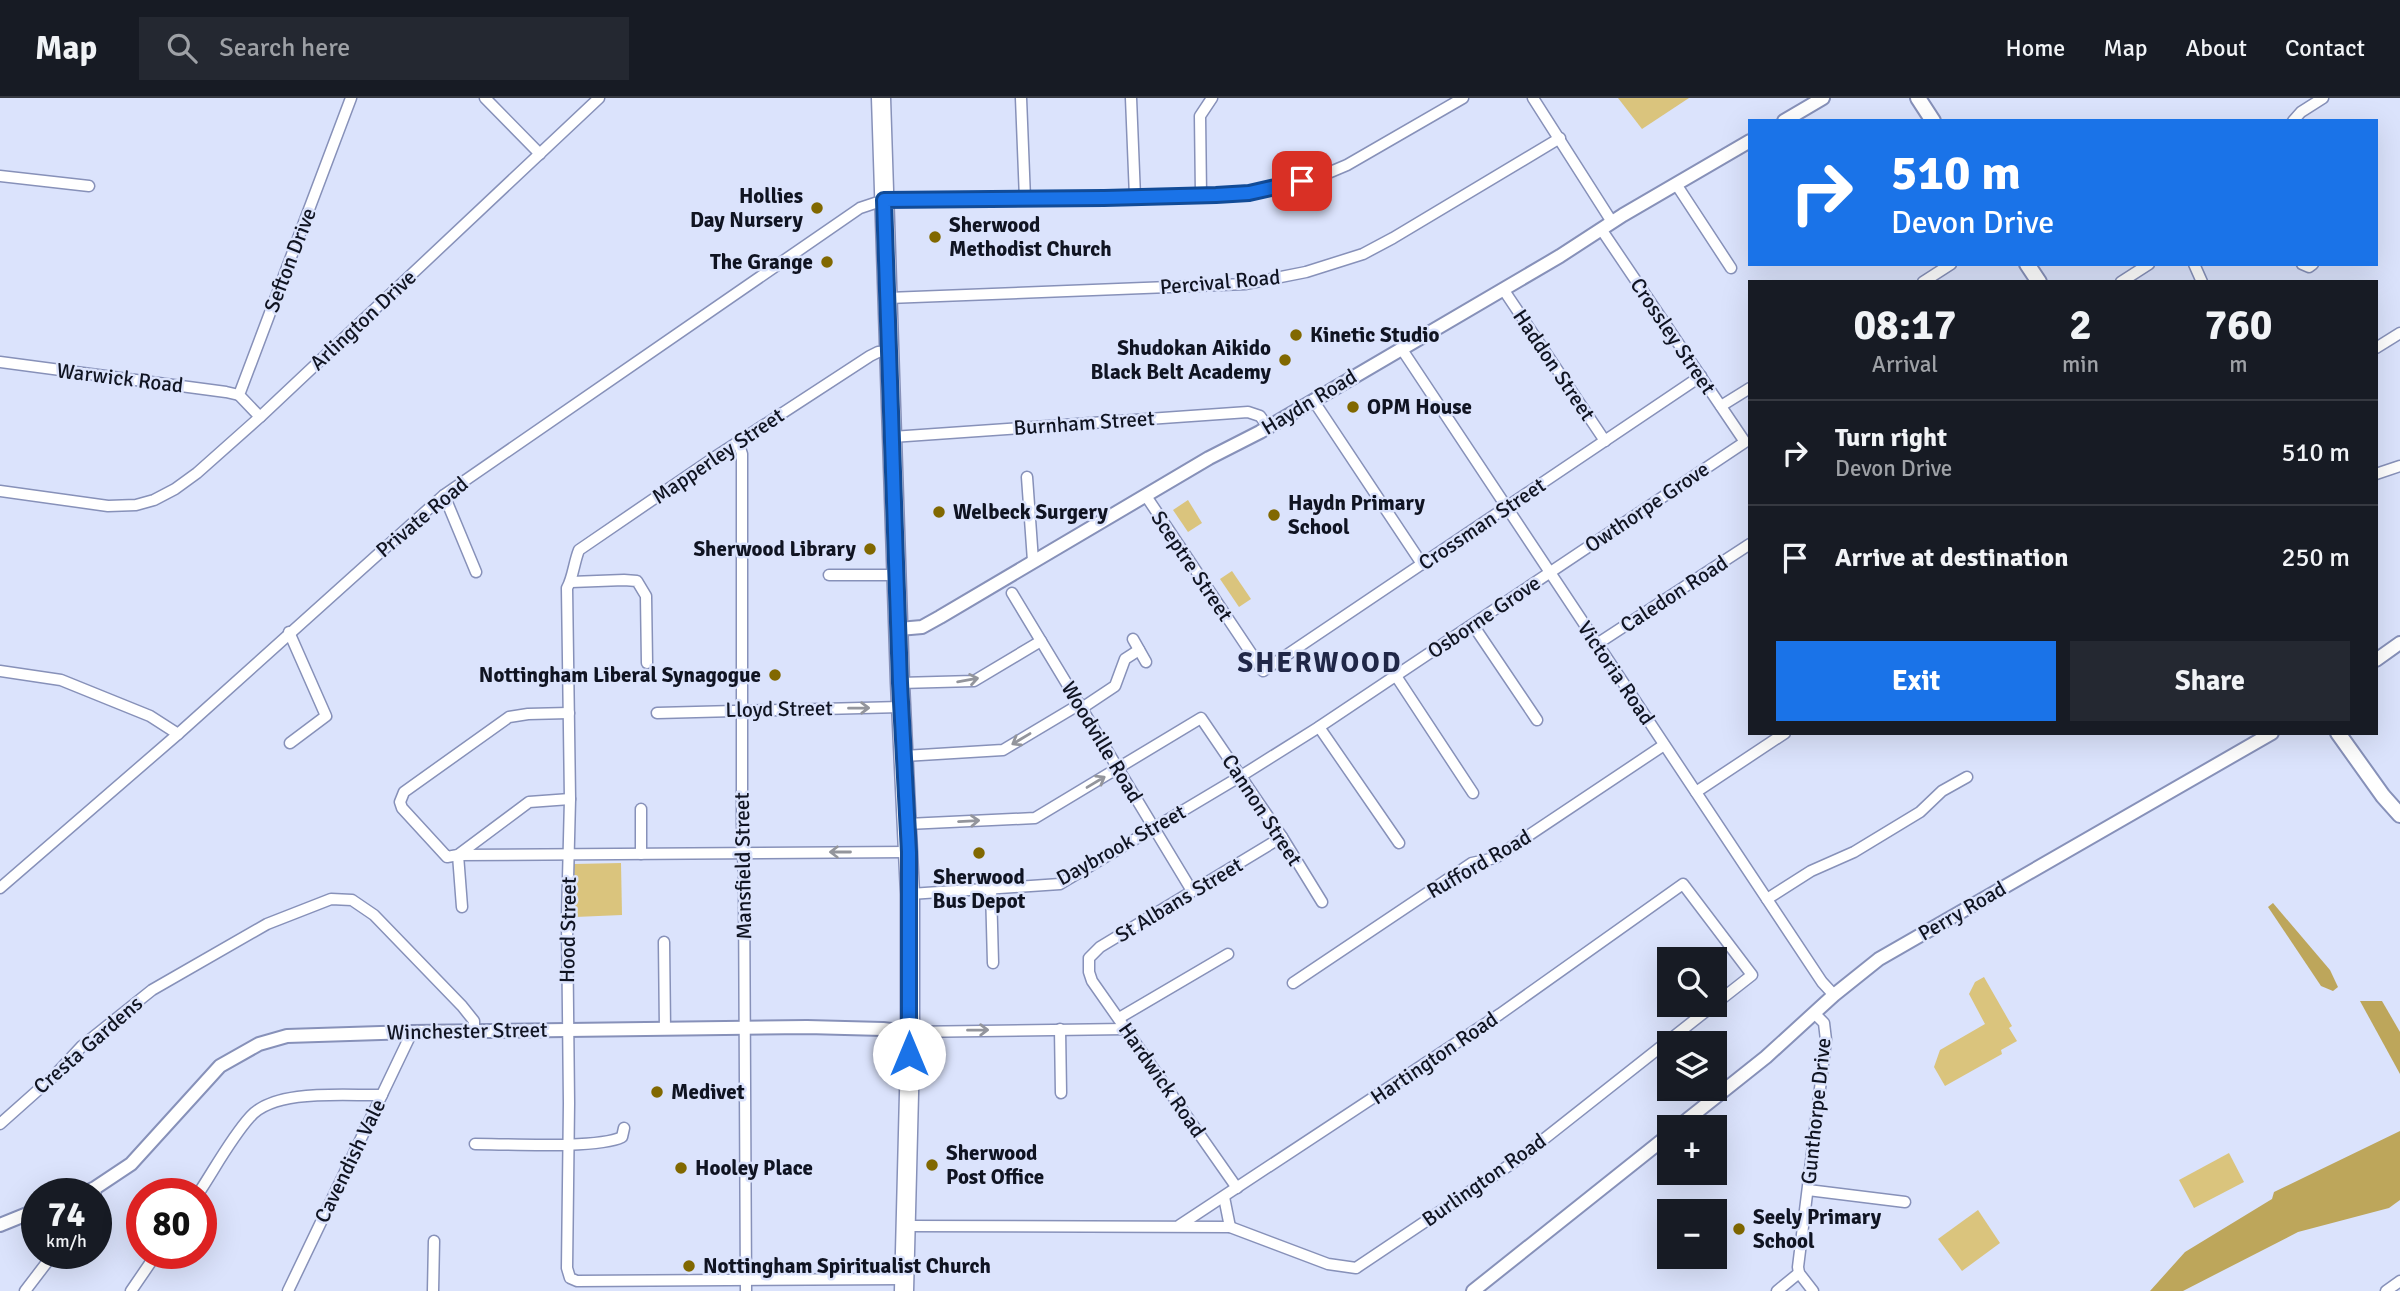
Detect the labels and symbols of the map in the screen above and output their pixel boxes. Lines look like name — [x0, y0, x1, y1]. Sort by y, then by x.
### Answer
pin — [1272, 151, 1332, 211]
place label: Hollies Day Nursery — [690, 183, 804, 233]
marker: Hollies Day Nursery — [809, 200, 825, 216]
street label: Sefton Drive — [258, 204, 322, 316]
place label: Sherwood Methodist Church — [949, 212, 1112, 262]
marker: Sherwood Methodist Church — [927, 229, 943, 245]
place label: The Grange — [710, 249, 813, 275]
marker: The Grange — [819, 254, 835, 270]
street label: Arlington Drive — [304, 264, 422, 376]
street label: Percival Road — [1159, 264, 1281, 300]
street label: Crossley Street — [1625, 273, 1721, 399]
street label: Haddon Street — [1507, 304, 1601, 426]
place label: Kinetic Studio — [1310, 322, 1440, 348]
marker: Kinetic Studio — [1288, 327, 1304, 343]
place label: Shudokan Aikido Black Belt Academy — [1090, 335, 1272, 385]
marker: Shudokan Aikido Black Belt Academy — [1277, 352, 1293, 368]
street label: Warwick Road — [55, 357, 185, 399]
street label: Haydn Road — [1257, 363, 1361, 441]
place label: OPM House — [1367, 394, 1472, 420]
marker: OPM House — [1345, 399, 1361, 415]
street label: Mapperley Street — [647, 402, 789, 510]
street label: Burnham Street — [1012, 405, 1156, 441]
street label: Owthorpe Grove — [1580, 456, 1714, 558]
street label: Private Road — [371, 471, 473, 563]
street label: Crossman Street — [1414, 472, 1550, 576]
place label: Haydn Primary School — [1288, 490, 1425, 540]
place label: Welbeck Surgery — [953, 499, 1108, 525]
marker: Welbeck Surgery — [931, 504, 947, 520]
street label: Sceptre Street — [1146, 506, 1238, 626]
marker: Haydn Primary School — [1266, 507, 1282, 523]
place label: Sherwood Library — [693, 536, 857, 562]
marker: Sherwood Library — [862, 541, 878, 557]
street label: Caledon Road — [1615, 550, 1733, 638]
street label: Osborne Grove — [1423, 570, 1545, 664]
street label: Victoria Road — [1572, 616, 1660, 730]
district label: SHERWOOD — [1238, 646, 1402, 680]
place label: Nottingham Liberal Synagogue — [479, 662, 761, 688]
marker: Nottingham Liberal Synagogue — [767, 667, 783, 683]
one-way arrow — [956, 673, 979, 686]
street label: Woodville Road — [1056, 677, 1148, 807]
street label: Lloyd Street — [725, 695, 833, 723]
one-way arrow — [847, 701, 870, 715]
one-way arrow — [1012, 733, 1032, 747]
street label: Cannon Street — [1216, 749, 1308, 871]
one-way arrow — [1086, 774, 1106, 788]
street label: Mansfield Street — [729, 792, 757, 940]
street label: Daybrook Street — [1052, 799, 1190, 891]
one-way arrow — [957, 814, 980, 827]
street label: Rufford Road — [1422, 824, 1536, 904]
one-way arrow — [829, 845, 852, 859]
marker: Sherwood Bus Depot — [971, 845, 987, 861]
street label: St Albans Street — [1111, 852, 1247, 948]
place label: Sherwood Bus Depot — [933, 864, 1026, 914]
street label: Perry Road — [1913, 875, 2011, 947]
street label: Hood Street — [554, 877, 582, 983]
street label: Cresta Gardens — [28, 990, 148, 1100]
street label: Hartington Road — [1365, 1006, 1503, 1110]
street label: Winchester Street — [386, 1017, 548, 1045]
position arrow — [872, 1017, 946, 1091]
street label: Hardwick Road — [1113, 1017, 1211, 1143]
one-way arrow — [966, 1024, 989, 1037]
street label: Gunthorpe Drive — [1795, 1036, 1837, 1186]
place label: Medivet — [671, 1079, 745, 1105]
marker: Medivet — [649, 1084, 665, 1100]
street label: Cavendish Vale — [309, 1095, 391, 1227]
street label: Burlington Road — [1417, 1128, 1551, 1232]
place label: Sherwood Post Office — [946, 1140, 1044, 1190]
place label: Hooley Place — [695, 1155, 813, 1181]
marker: Sherwood Post Office — [924, 1157, 940, 1173]
marker: Hooley Place — [673, 1160, 689, 1176]
speed limit sign: 80 — [126, 1178, 217, 1269]
place label: Seely Primary School — [1753, 1204, 1882, 1254]
marker: Seely Primary School — [1731, 1221, 1747, 1237]
place label: Nottingham Spiritualist Church — [703, 1253, 991, 1279]
marker: Nottingham Spiritualist Church — [681, 1258, 697, 1274]

